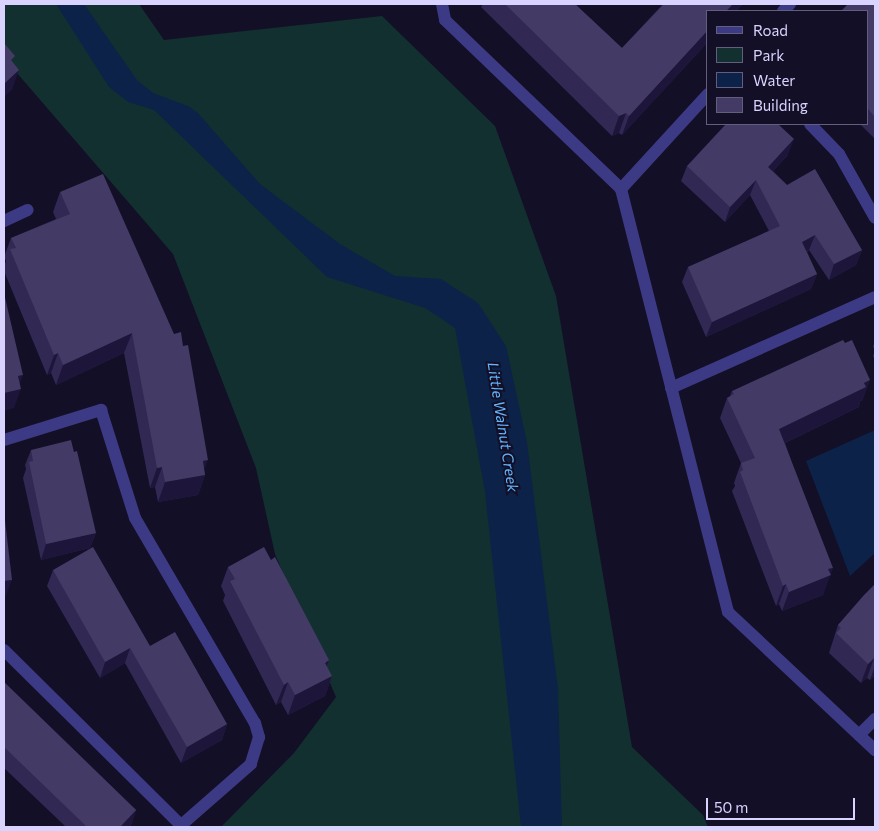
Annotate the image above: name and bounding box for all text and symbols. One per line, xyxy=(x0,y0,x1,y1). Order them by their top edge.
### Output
legend xyxy=(706,10,869,125)
text: Road xyxy=(753,21,788,39)
text: Park xyxy=(753,46,784,64)
text: Water xyxy=(753,71,795,89)
text: Building xyxy=(753,96,808,114)
water label: Little Walnut Creek xyxy=(484,361,522,493)
scale bar xyxy=(709,788,858,820)
text: 50 m xyxy=(714,798,748,816)

